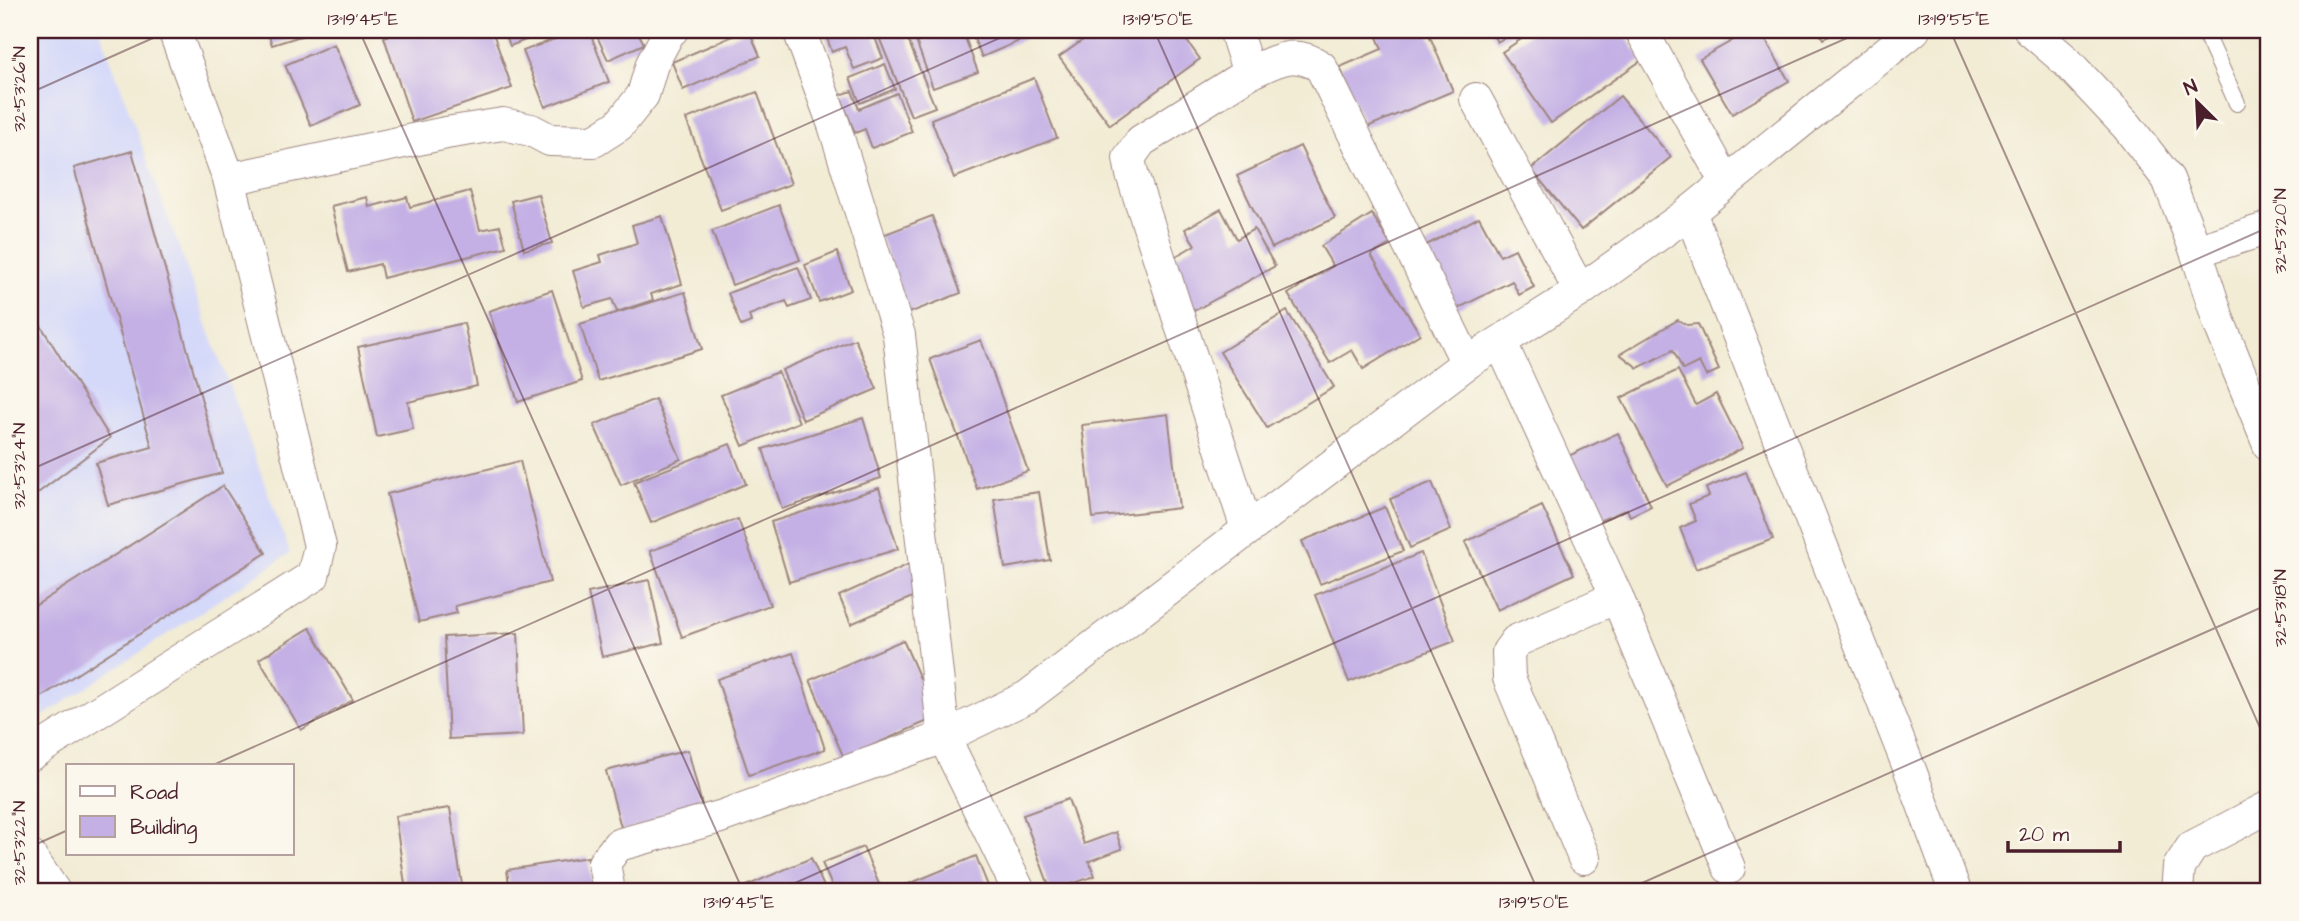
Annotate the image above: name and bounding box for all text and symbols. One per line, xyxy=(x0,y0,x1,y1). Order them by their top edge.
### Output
text: 13°19'45"E xyxy=(328,7,399,32)
text: 13°19'50"E xyxy=(1123,7,1193,32)
text: 13°19'55"E xyxy=(1918,7,1990,32)
text: 32°53'26"N xyxy=(7,46,32,132)
north arrow xyxy=(2162,66,2232,136)
text: N xyxy=(2180,73,2202,103)
text: 32°53'20"N xyxy=(2268,188,2293,274)
text: 32°53'24"N xyxy=(7,423,32,509)
text: 32°53'18"N xyxy=(2268,569,2293,647)
legend xyxy=(66,764,294,855)
text: Road xyxy=(130,778,178,807)
text: 32°53'22"N xyxy=(7,801,32,885)
scale bar xyxy=(2008,809,2120,853)
text: Building xyxy=(130,813,198,844)
text: 20 m xyxy=(2019,820,2070,849)
text: 13°19'45"E xyxy=(704,890,775,915)
text: 13°19'50"E xyxy=(1499,890,1569,915)

